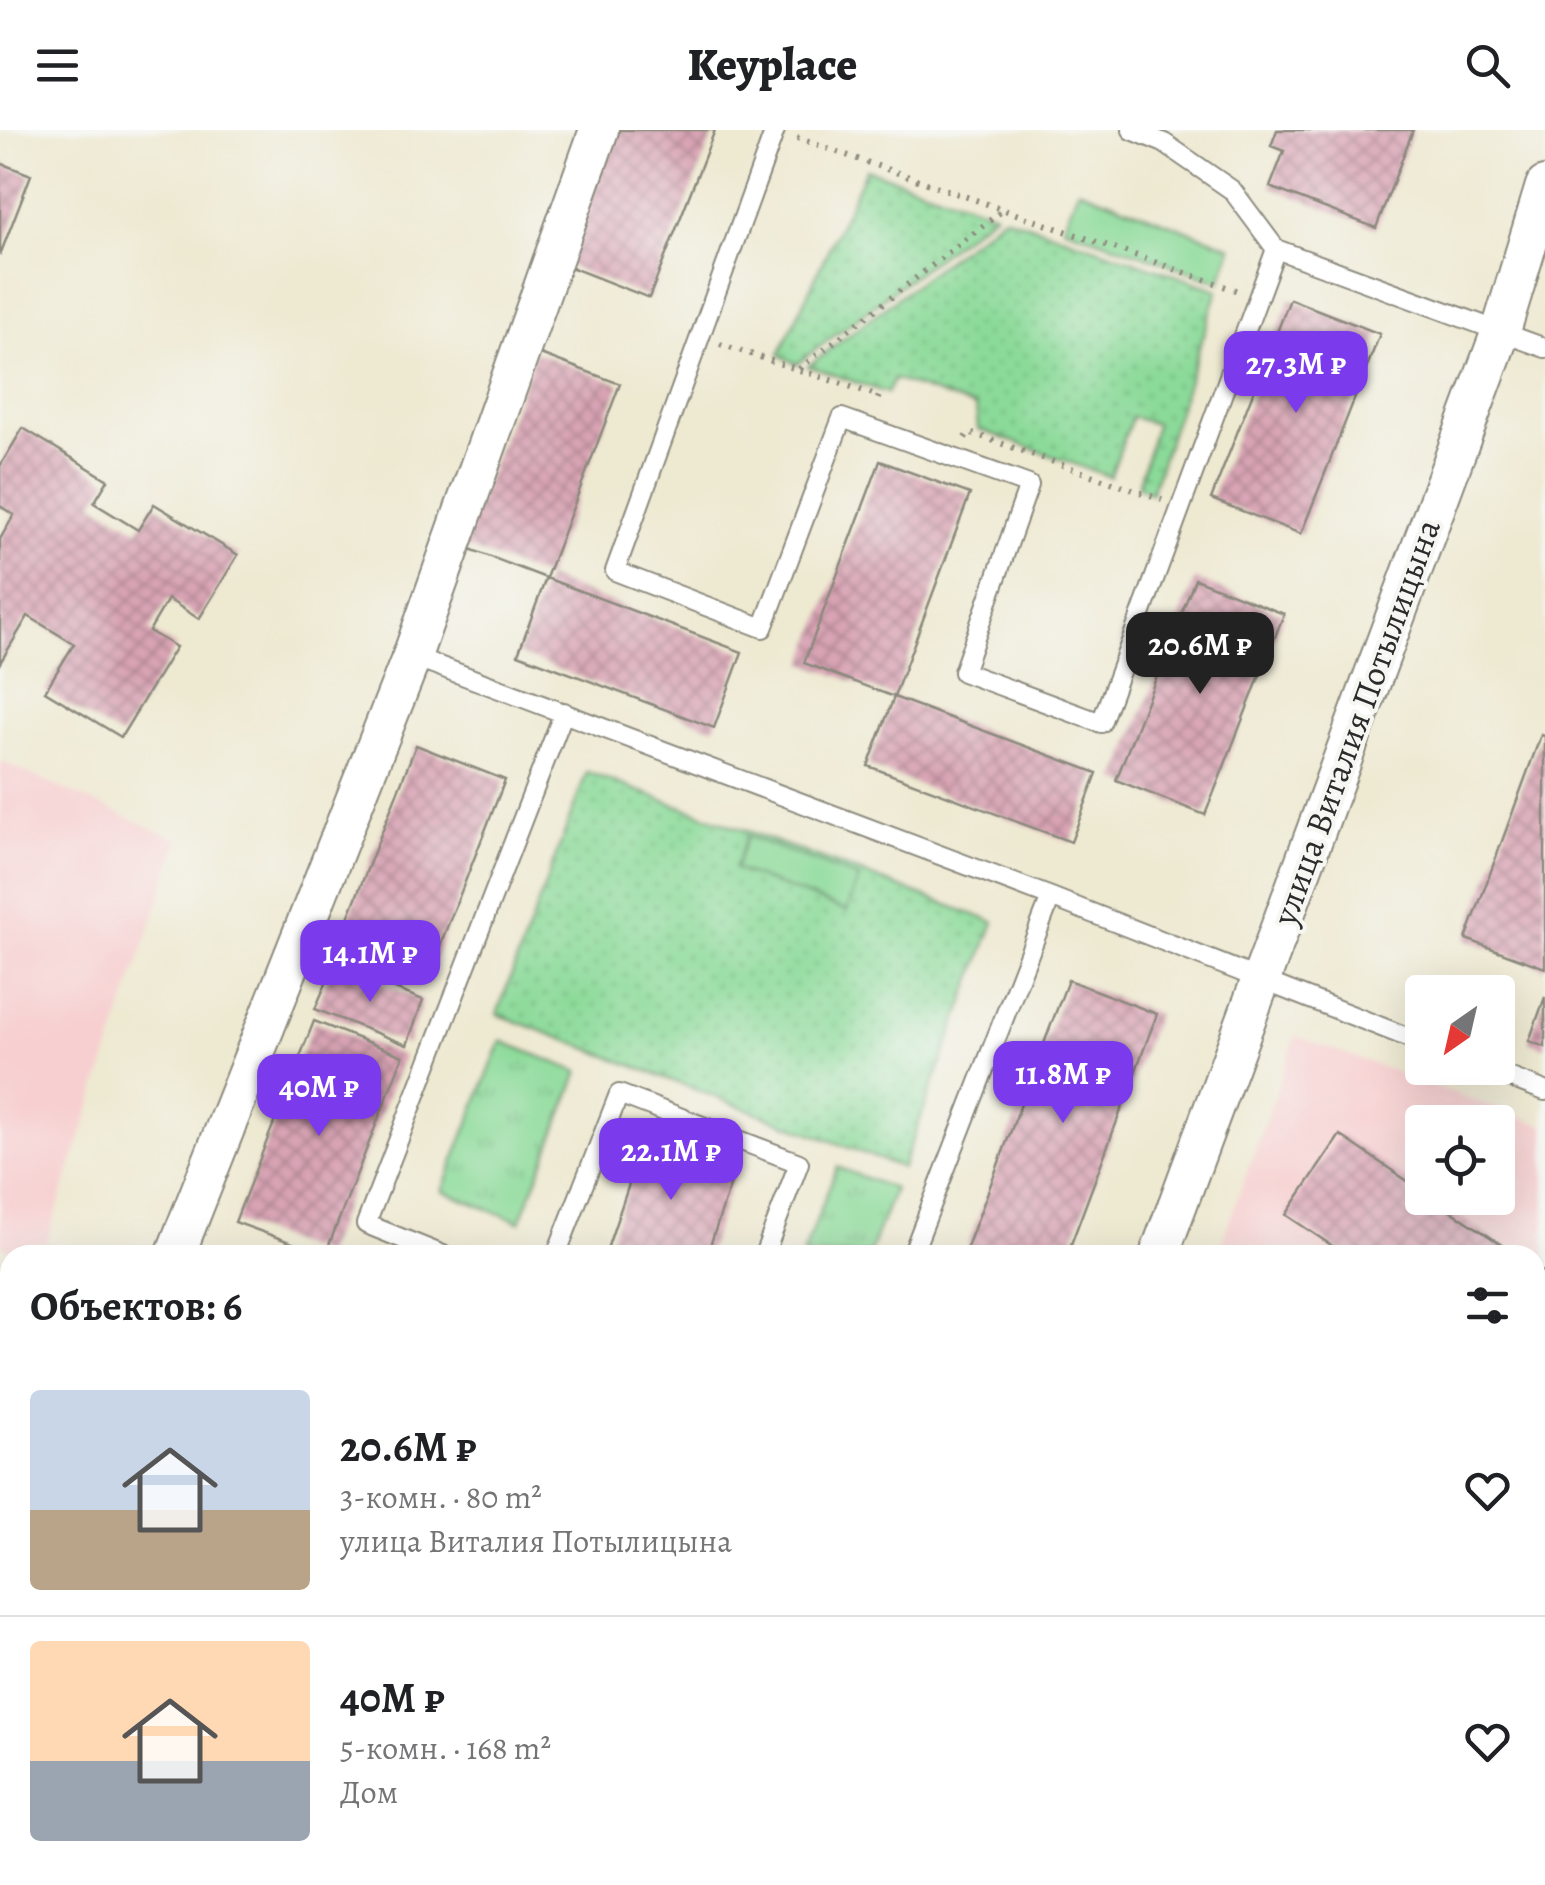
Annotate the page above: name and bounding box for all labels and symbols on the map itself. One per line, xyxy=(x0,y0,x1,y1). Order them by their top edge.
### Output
pin: 27.3M ₽ xyxy=(1204,331,1388,416)
street label: улица Виталия Потылицына xyxy=(1260,512,1452,933)
pin: 20.6M ₽ xyxy=(1108,612,1292,697)
pin: 14.1M ₽ xyxy=(278,920,462,1005)
north arrow xyxy=(1405,975,1515,1085)
pin: 11.8M ₽ xyxy=(971,1041,1155,1126)
pin: 40M ₽ xyxy=(249,1054,389,1139)
pin: 22.1M ₽ xyxy=(579,1118,763,1203)

